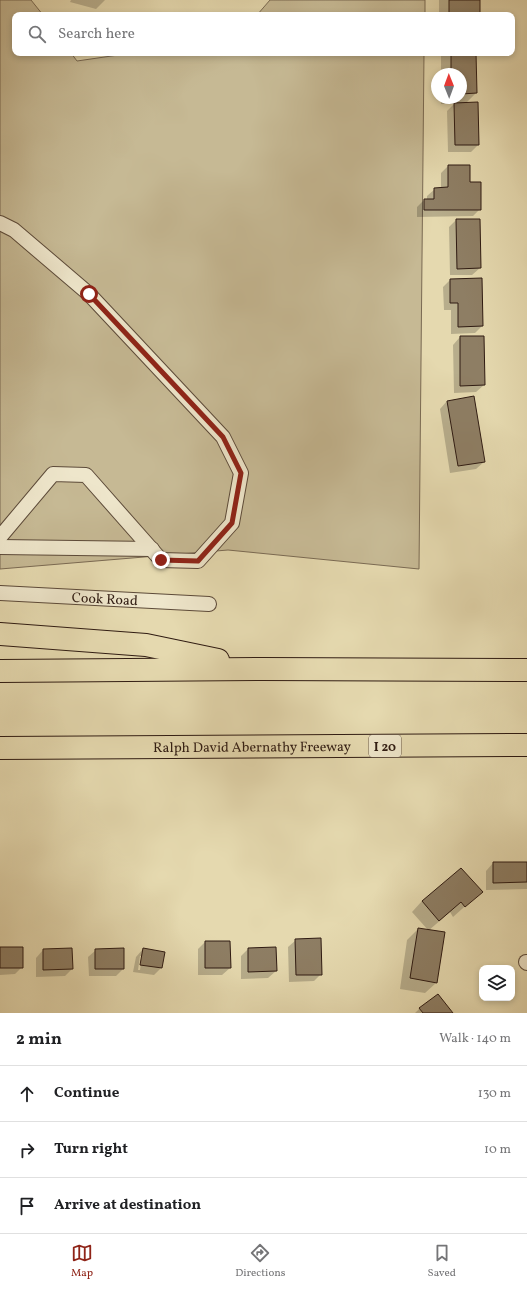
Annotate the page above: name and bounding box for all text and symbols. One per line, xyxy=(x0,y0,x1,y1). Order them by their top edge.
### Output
search box xyxy=(12,12,515,56)
icon: search xyxy=(26,23,48,45)
text: Search here xyxy=(58,24,135,45)
north arrow xyxy=(431,68,467,104)
route start xyxy=(80,285,98,303)
route end xyxy=(152,551,170,569)
street label: Cook Road xyxy=(71,589,138,611)
road number: I 20 xyxy=(369,735,401,757)
street label: Ralph David Abernathy Freeway xyxy=(153,738,352,758)
map controls xyxy=(479,965,515,1001)
button: layers xyxy=(479,965,515,1001)
text: 2 min xyxy=(16,1028,62,1051)
text: Walk · 140 m xyxy=(439,1030,511,1048)
icon: ahead xyxy=(16,1083,38,1105)
text: Continue xyxy=(54,1083,119,1104)
text: 130 m xyxy=(478,1085,511,1103)
icon: right xyxy=(16,1139,38,1161)
text: Turn right xyxy=(54,1139,128,1160)
text: 10 m xyxy=(484,1141,511,1159)
icon: arrive xyxy=(16,1195,38,1217)
text: Arrive at destination xyxy=(54,1195,201,1216)
tab: Map xyxy=(71,1242,93,1281)
tab: Directions xyxy=(235,1242,286,1281)
tab: Saved xyxy=(428,1242,456,1281)

